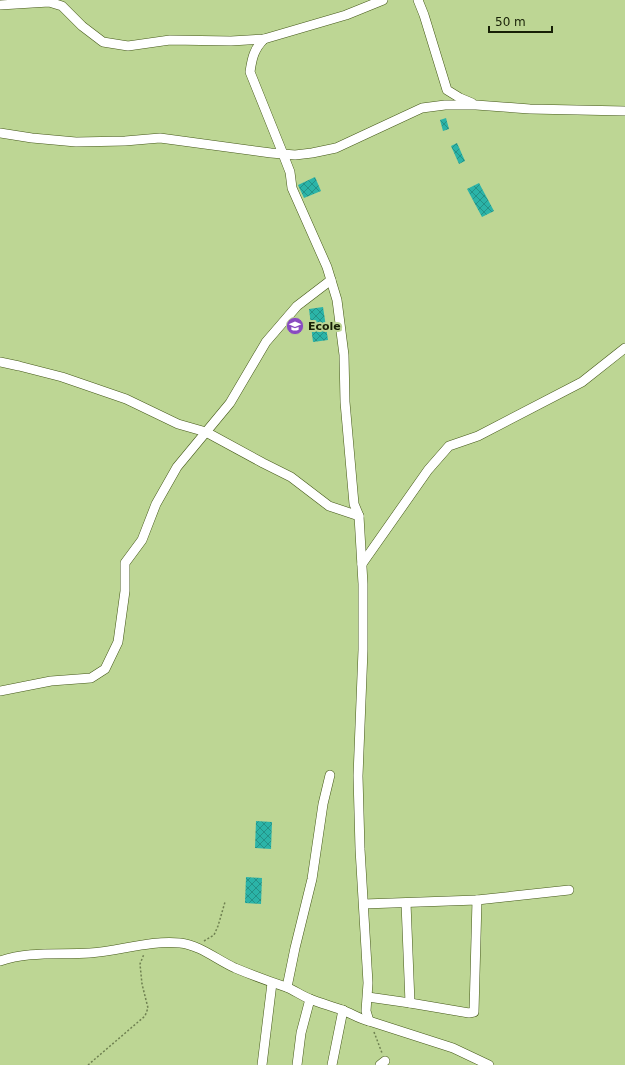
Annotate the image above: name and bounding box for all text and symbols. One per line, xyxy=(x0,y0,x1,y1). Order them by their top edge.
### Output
scale bar xyxy=(489,8,552,34)
text: 50 m xyxy=(495,15,526,29)
school or university icon: Ecole xyxy=(285,316,305,336)
place label: Ecole xyxy=(308,320,341,333)

